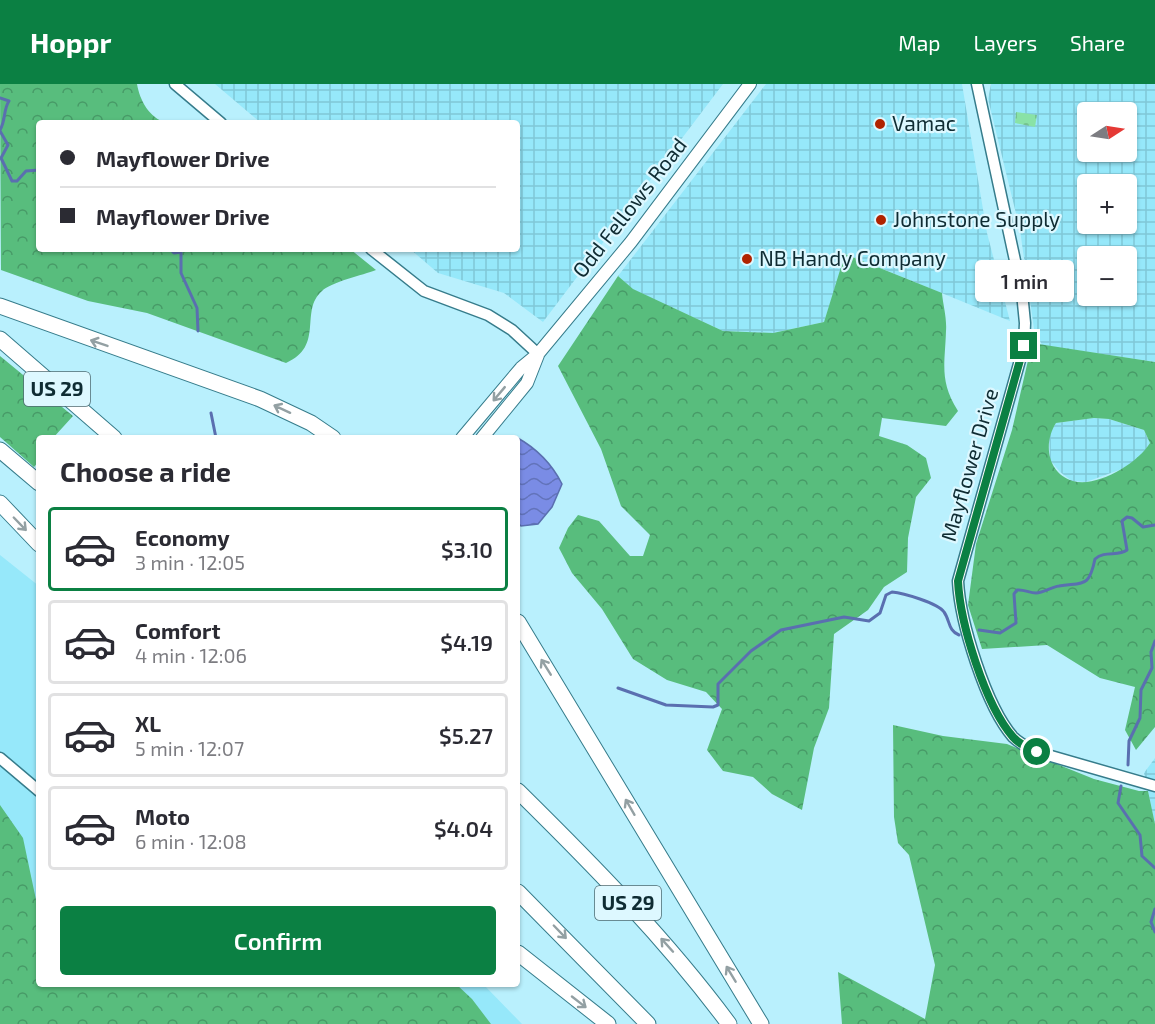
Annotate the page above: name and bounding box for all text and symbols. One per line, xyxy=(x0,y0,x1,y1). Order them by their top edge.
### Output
text: Hoppr xyxy=(30,25,111,59)
text: Map xyxy=(898,30,940,55)
text: Layers xyxy=(973,30,1037,55)
text: Share xyxy=(1070,30,1125,55)
north arrow xyxy=(1077,102,1137,162)
map controls xyxy=(1077,102,1137,306)
place label: Vamac xyxy=(892,110,956,135)
marker: Vamac xyxy=(873,117,887,131)
street label: Odd Fellows Road xyxy=(567,132,691,282)
text: Mayflower Drive xyxy=(96,145,270,171)
button: + xyxy=(1077,174,1137,234)
text: Mayflower Drive xyxy=(96,203,270,229)
place label: Johnstone Supply xyxy=(893,206,1060,231)
marker: Johnstone Supply xyxy=(874,213,888,227)
place label: NB Handy Company xyxy=(759,245,946,270)
button: − xyxy=(1077,246,1137,306)
marker: NB Handy Company xyxy=(740,252,754,266)
callout: 1 min xyxy=(974,259,1074,301)
text: 1 min xyxy=(1001,269,1048,293)
route end xyxy=(1010,332,1037,359)
one-way arrow xyxy=(90,336,109,347)
road number: US 29 xyxy=(24,372,90,406)
street label: Mayflower Drive xyxy=(935,385,1002,544)
one-way arrow xyxy=(492,386,505,402)
one-way arrow xyxy=(274,402,292,414)
text: Choose a ride xyxy=(60,455,231,487)
one-way arrow xyxy=(12,516,27,531)
icon: car xyxy=(63,522,117,576)
text: Economy xyxy=(135,524,230,550)
text: $3.10 xyxy=(441,536,493,562)
text: 3 min · 12:05 xyxy=(135,550,245,574)
icon: car xyxy=(63,615,117,669)
text: Comfort xyxy=(135,617,220,643)
text: $4.19 xyxy=(440,629,493,655)
text: 4 min · 12:06 xyxy=(135,643,247,667)
one-way arrow xyxy=(539,658,552,675)
icon: car xyxy=(63,708,117,762)
text: XL xyxy=(135,710,161,736)
text: $5.27 xyxy=(439,722,493,748)
text: 5 min · 12:07 xyxy=(135,736,244,760)
route start xyxy=(1023,738,1050,765)
one-way arrow xyxy=(624,799,636,816)
icon: car xyxy=(63,801,117,855)
text: Moto xyxy=(135,803,190,829)
text: $4.04 xyxy=(434,815,493,841)
text: 6 min · 12:08 xyxy=(135,829,247,853)
road number: US 29 xyxy=(595,886,661,920)
button: Confirm xyxy=(60,906,496,975)
one-way arrow xyxy=(552,925,567,940)
one-way arrow xyxy=(660,938,674,953)
one-way arrow xyxy=(724,966,736,983)
one-way arrow xyxy=(571,995,587,1008)

